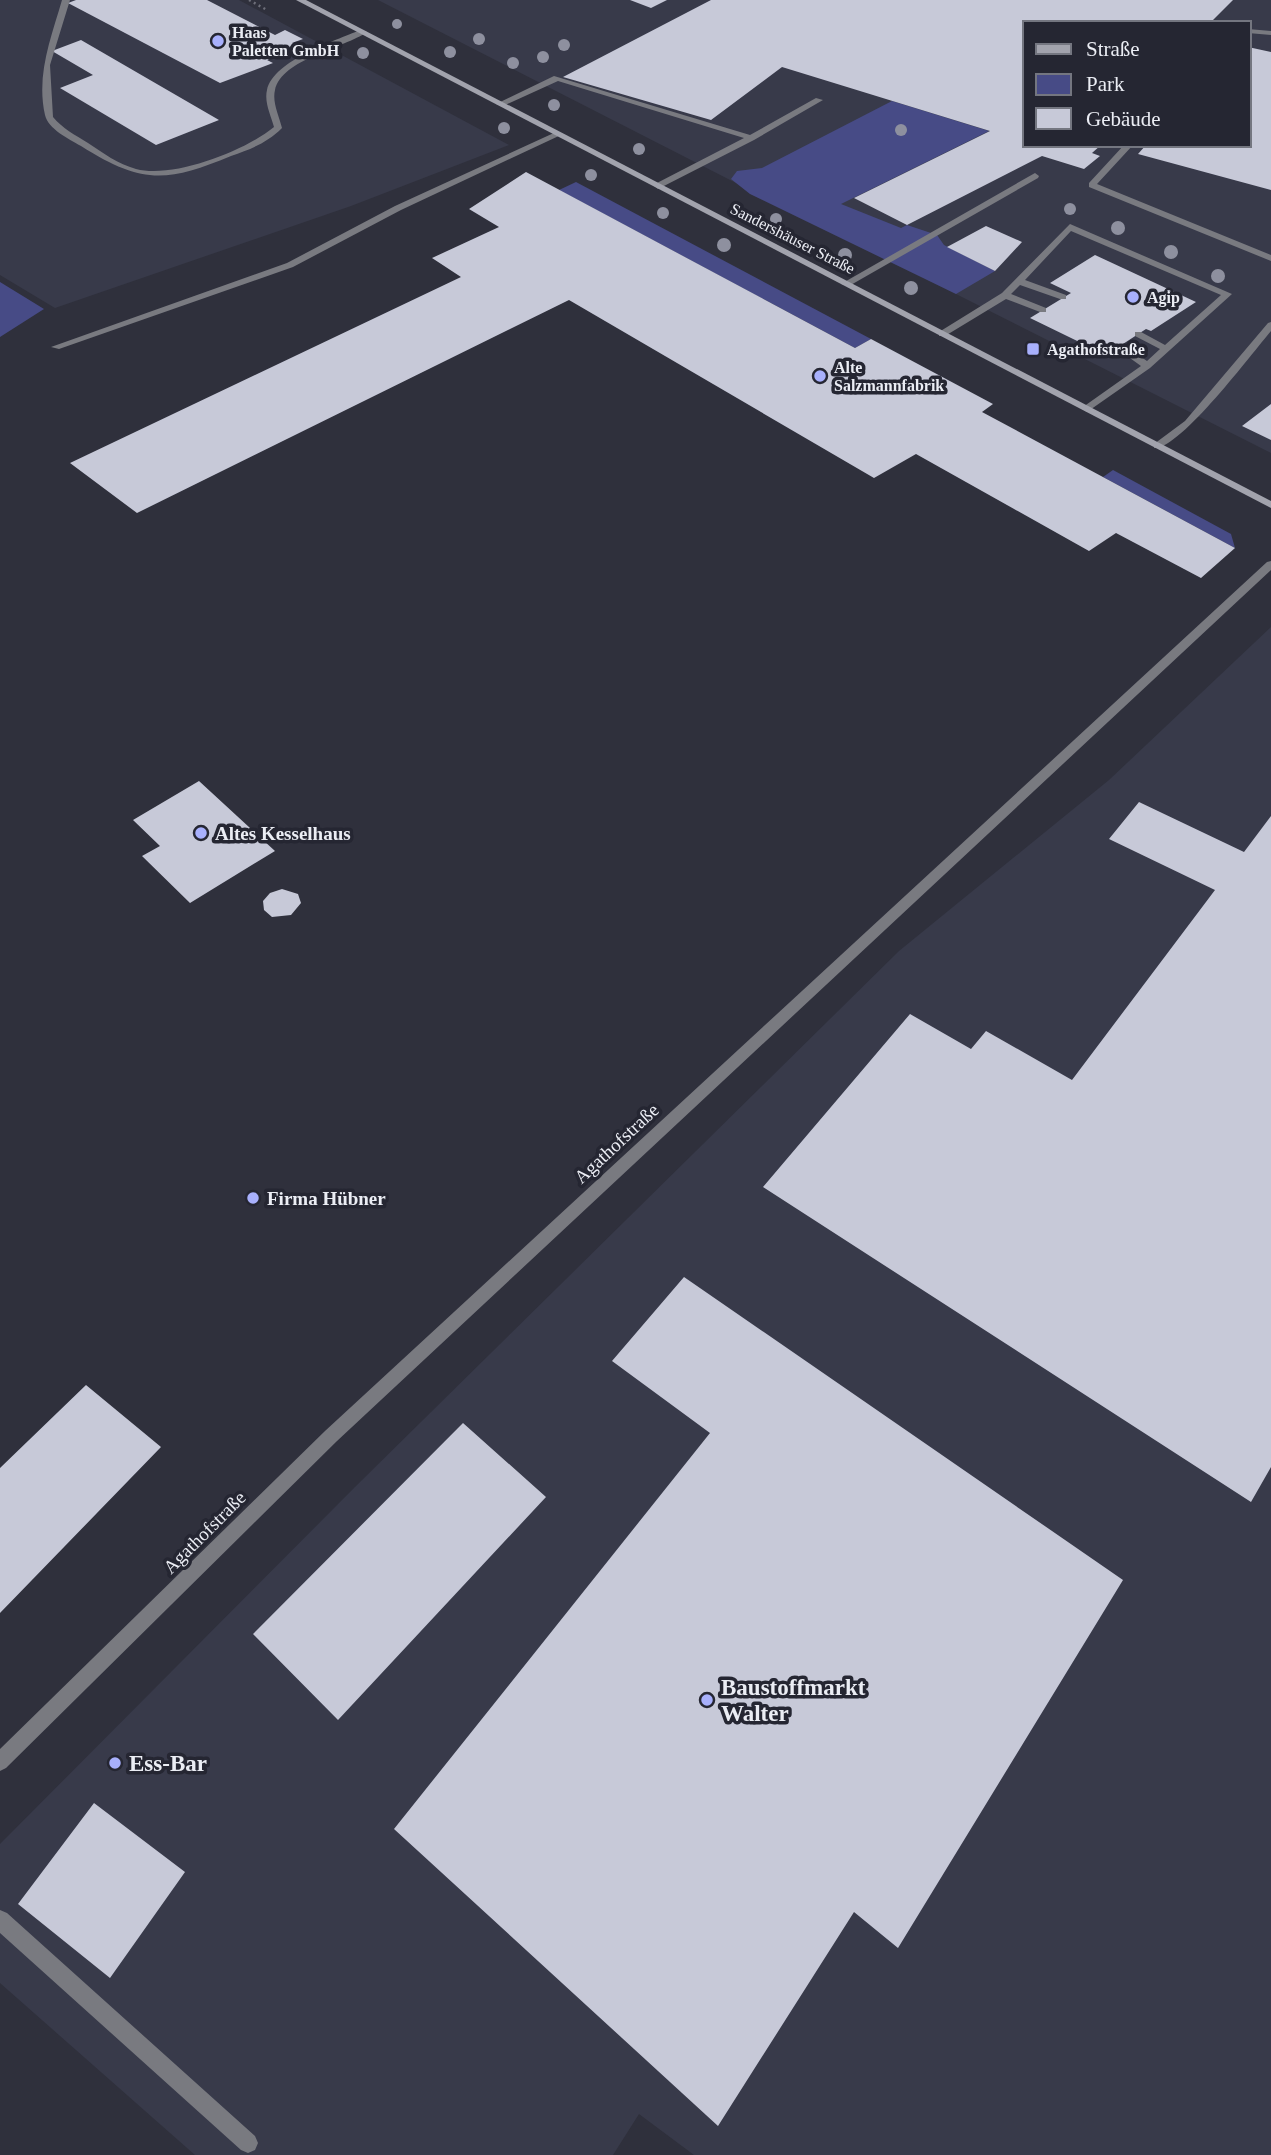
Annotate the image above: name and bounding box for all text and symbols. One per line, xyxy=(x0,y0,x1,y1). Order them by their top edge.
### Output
legend xyxy=(1023,21,1250,147)
place label: Haas Paletten GmbH xyxy=(232,24,340,59)
marker: Haas Paletten GmbH xyxy=(210,33,226,49)
text: Straße xyxy=(1086,37,1140,61)
text: Park xyxy=(1086,72,1125,96)
text: Gebäude xyxy=(1086,107,1161,131)
street label: Sandershäuser Straße xyxy=(728,200,858,277)
marker: Agip xyxy=(1125,289,1141,305)
place label: Agip xyxy=(1147,289,1180,307)
marker: Agathofstraße xyxy=(1025,341,1041,357)
place label: Agathofstraße xyxy=(1047,341,1145,359)
place label: Alte Salzmannfabrik xyxy=(834,359,944,394)
marker: Alte Salzmannfabrik xyxy=(812,368,828,384)
place label: Altes Kesselhaus xyxy=(215,823,351,844)
marker: Altes Kesselhaus xyxy=(193,825,209,841)
street label: Agathofstraße xyxy=(570,1099,663,1188)
place label: Firma Hübner xyxy=(267,1188,386,1209)
marker: Firma Hübner xyxy=(245,1190,261,1206)
street label: Agathofstraße xyxy=(159,1487,250,1578)
place label: Baustoffmarkt Walter xyxy=(721,1675,866,1726)
marker: Baustoffmarkt Walter xyxy=(699,1692,715,1708)
place label: Ess-Bar xyxy=(129,1751,207,1776)
marker: Ess-Bar xyxy=(107,1755,123,1771)

